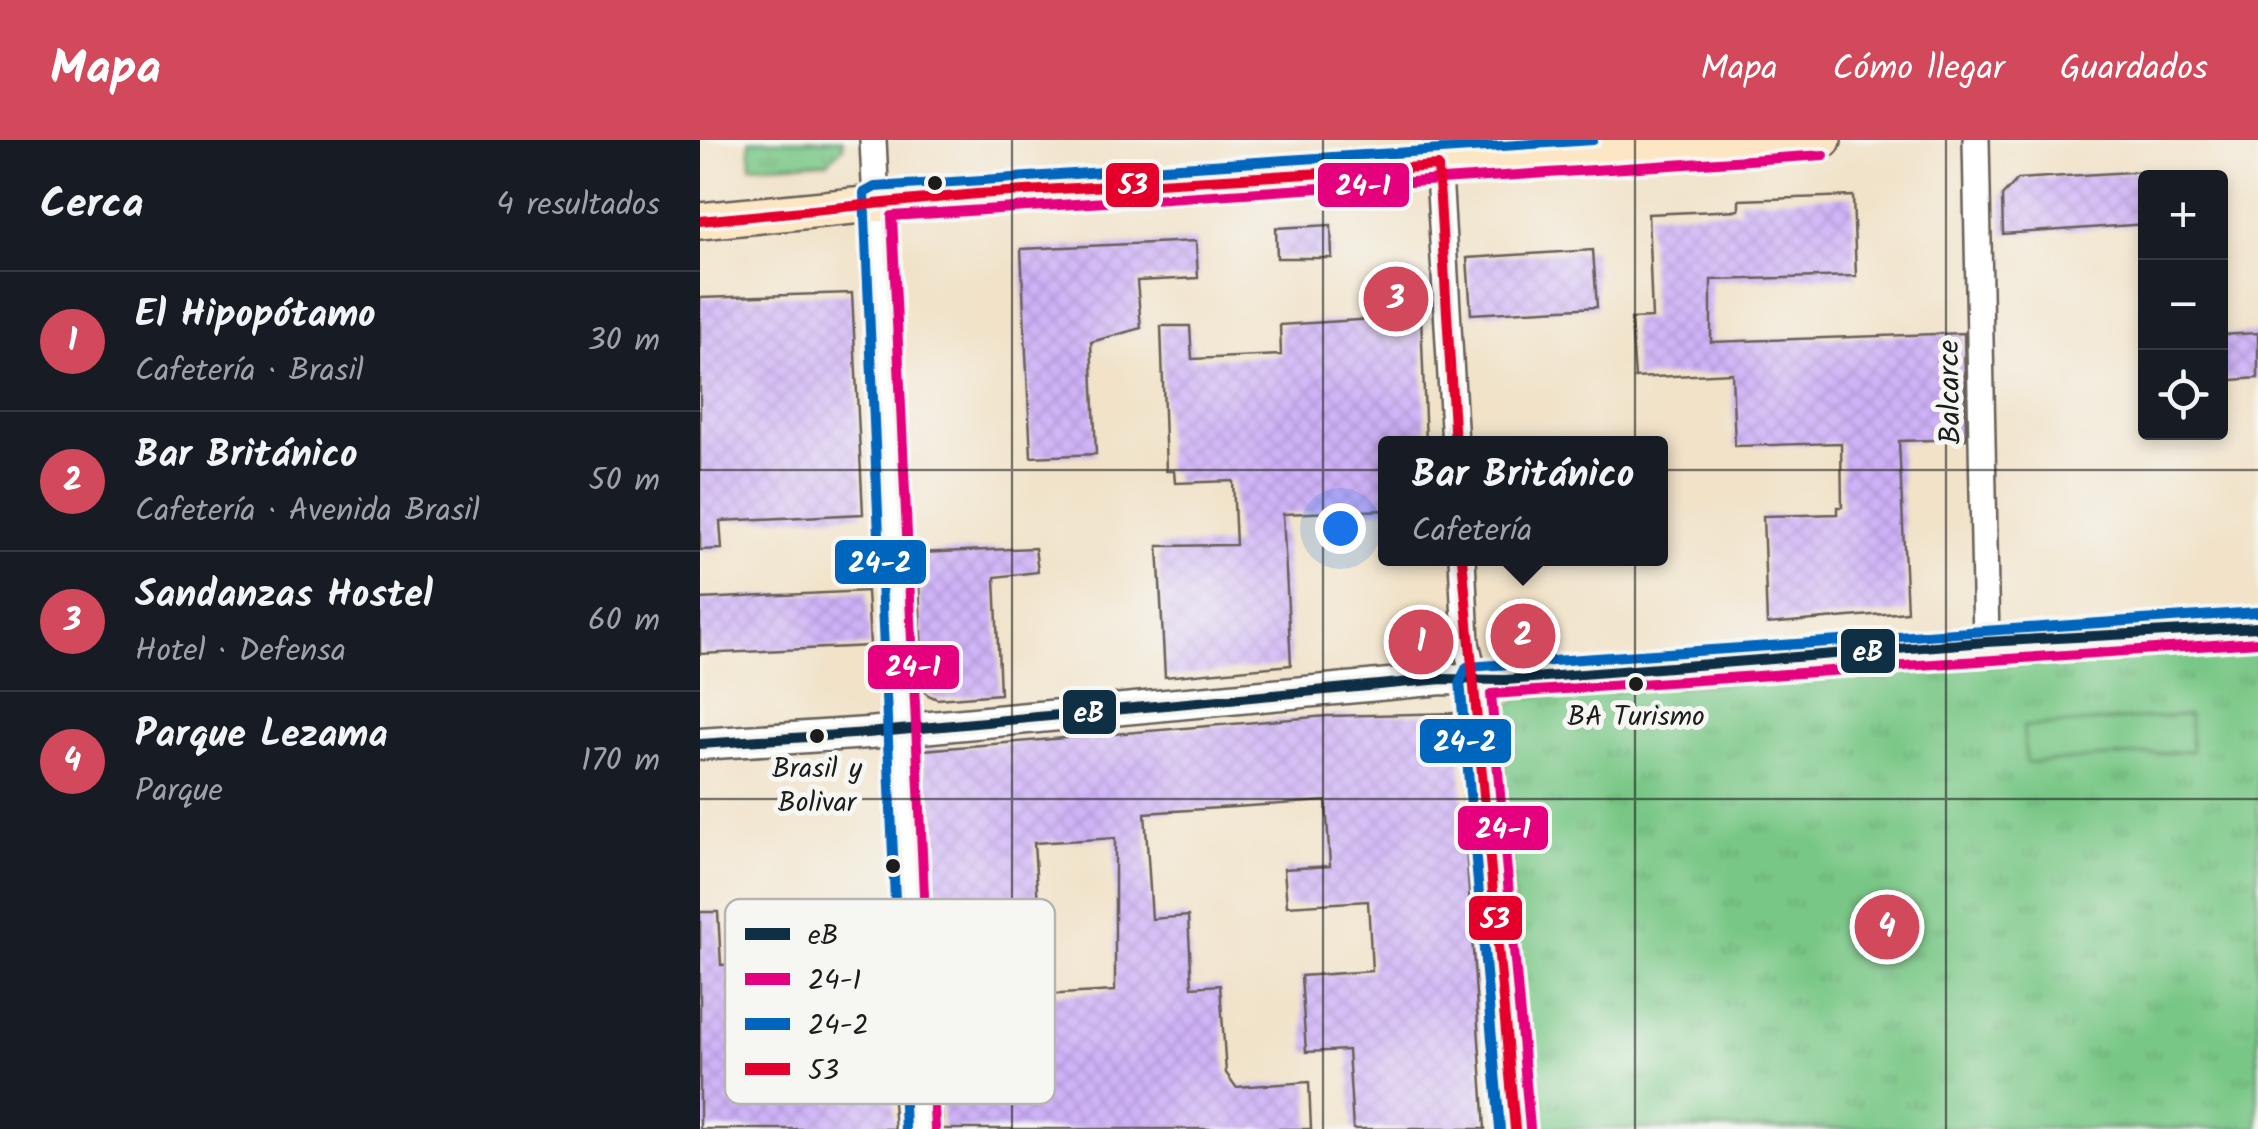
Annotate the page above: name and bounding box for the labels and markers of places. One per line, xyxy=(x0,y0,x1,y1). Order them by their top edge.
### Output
unlabelled marker xyxy=(925,173,945,193)
pin: 3 xyxy=(1364,262,1428,336)
pin: 2 xyxy=(1490,598,1556,674)
pin: 1 xyxy=(1388,604,1454,680)
marker: BA Turismo xyxy=(1626,674,1646,694)
place label: BA Turismo xyxy=(1567,695,1705,740)
marker: Brasil y Bolivar xyxy=(807,726,827,746)
place label: Brasil y Bolivar xyxy=(772,747,863,826)
unlabelled marker xyxy=(883,856,903,876)
pin: 4 xyxy=(1854,890,1920,964)

